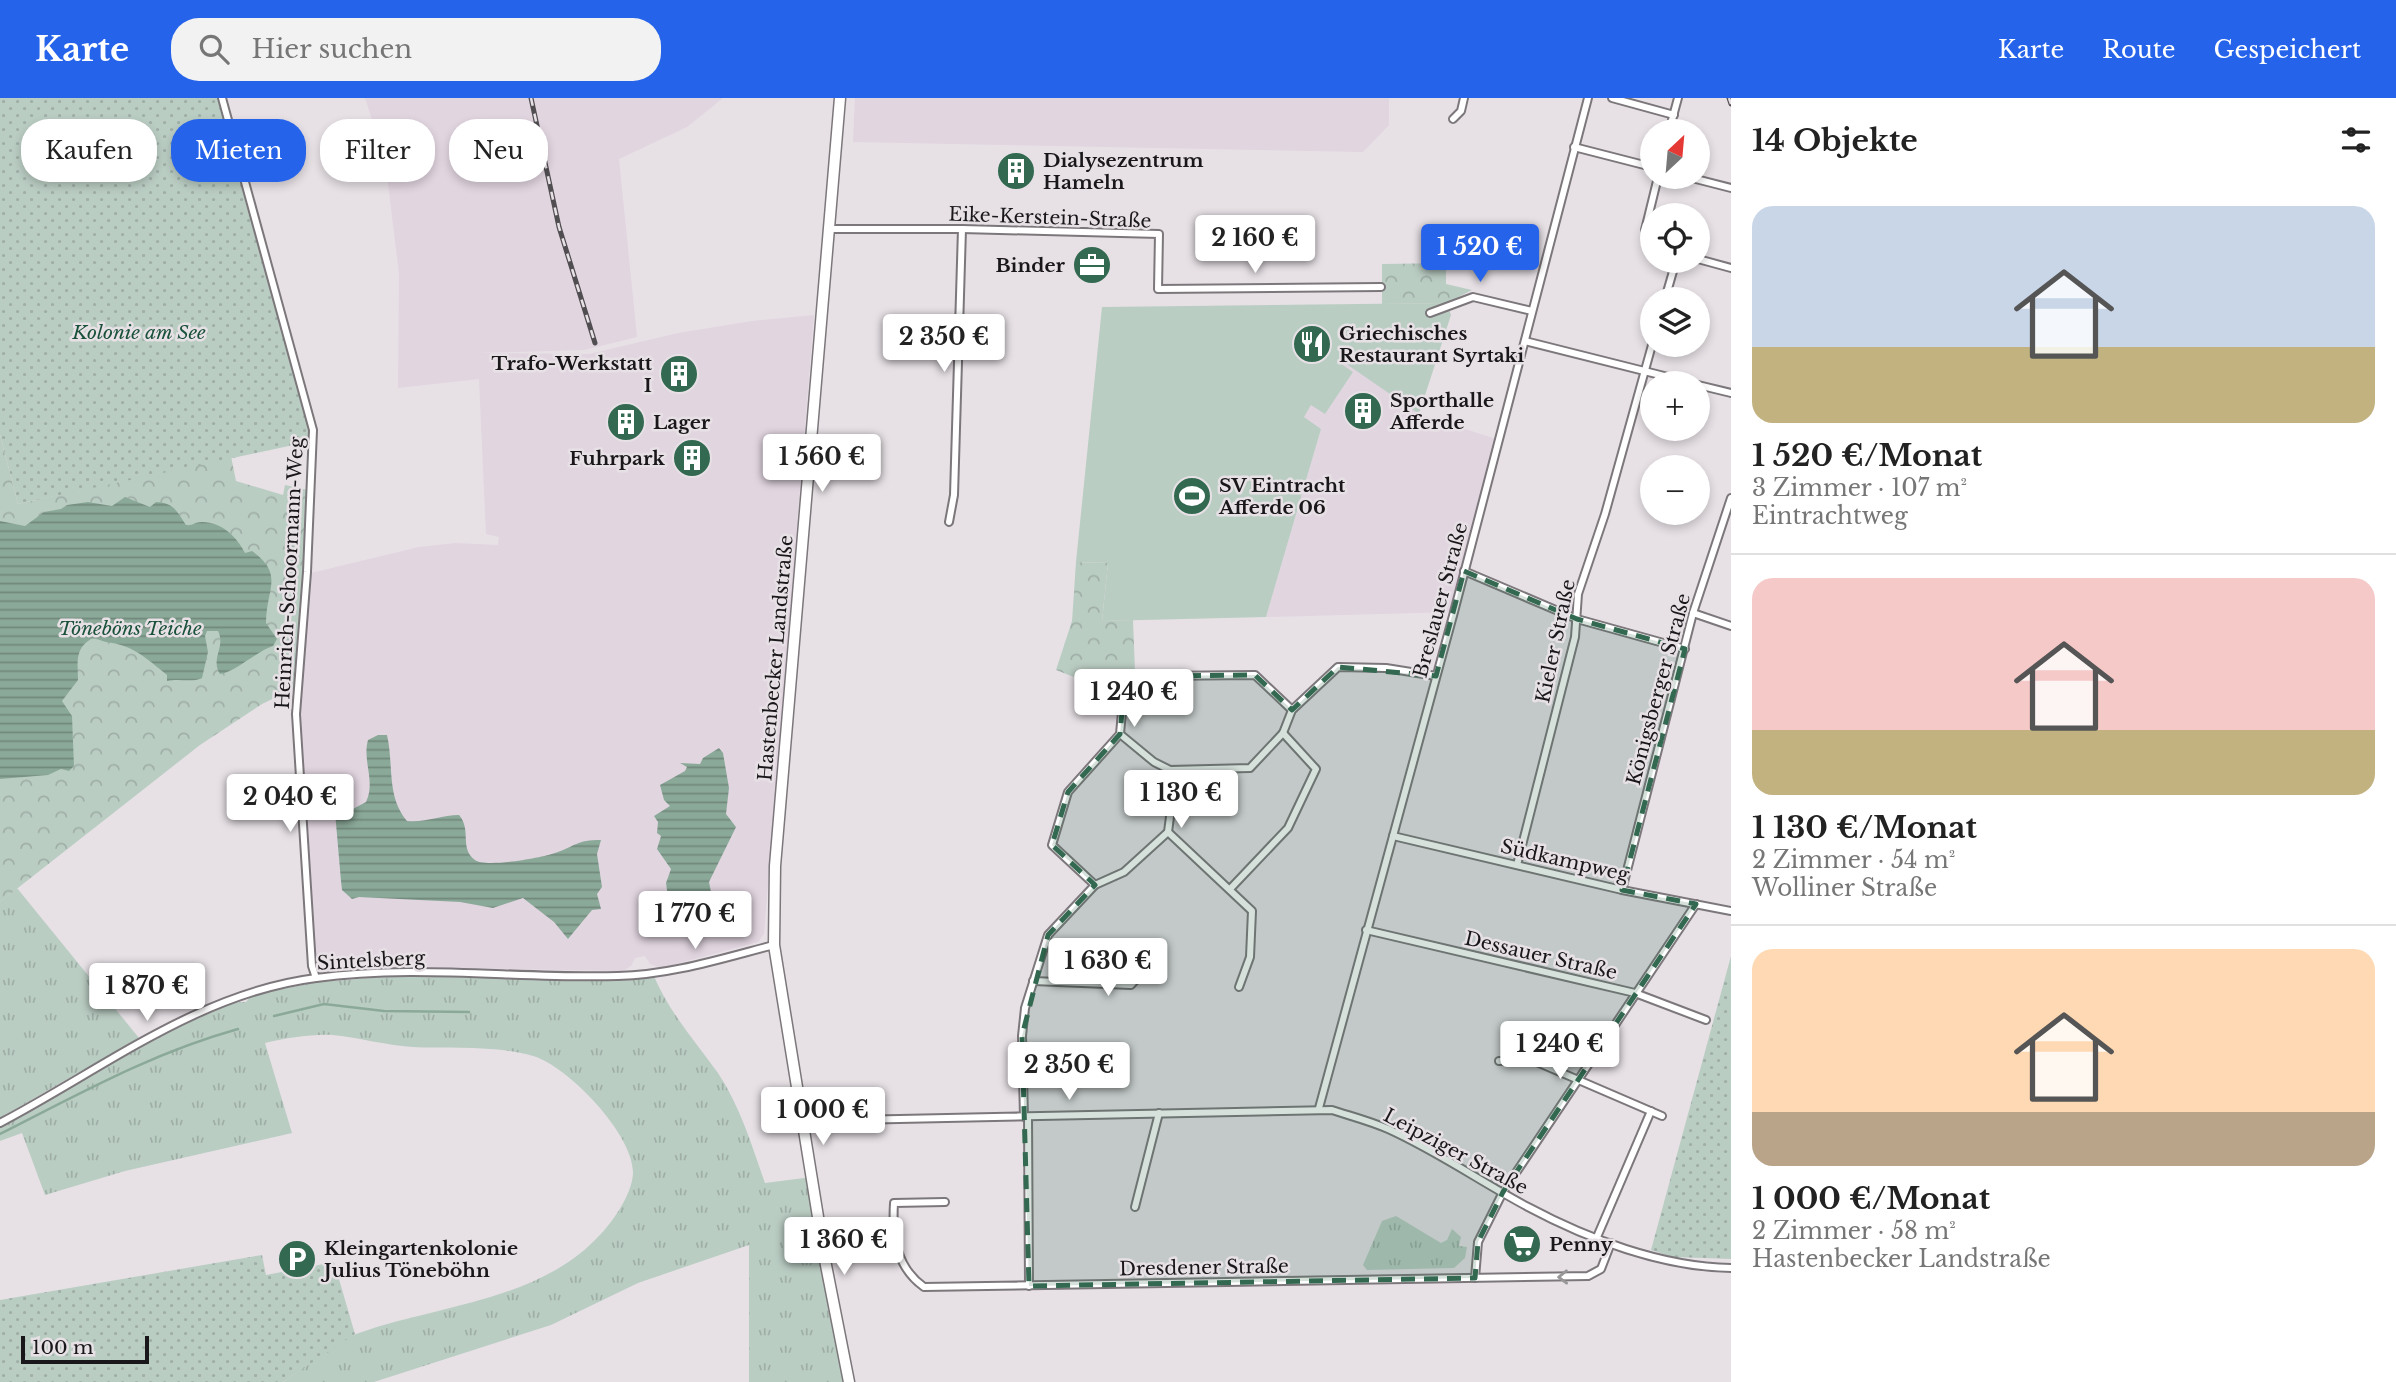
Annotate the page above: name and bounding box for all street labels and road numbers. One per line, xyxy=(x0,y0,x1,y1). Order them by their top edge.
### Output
street label: Eike-Kerstein-Straße xyxy=(948,202,1152,233)
street label: Heinrich-Schoormann-Weg xyxy=(271,436,308,710)
street label: Breslauer Straße xyxy=(1409,520,1472,680)
street label: Hastenbecker Landstraße xyxy=(753,534,798,782)
street label: Kieler Straße xyxy=(1531,577,1580,705)
street label: Königsberger Straße xyxy=(1622,591,1695,788)
street label: Südkampweg xyxy=(1498,835,1632,887)
street label: Dessauer Straße xyxy=(1462,927,1619,984)
street label: Sintelsberg xyxy=(316,946,426,975)
street label: Leipziger Straße xyxy=(1380,1104,1532,1199)
street label: Dresdener Straße xyxy=(1119,1255,1289,1280)

